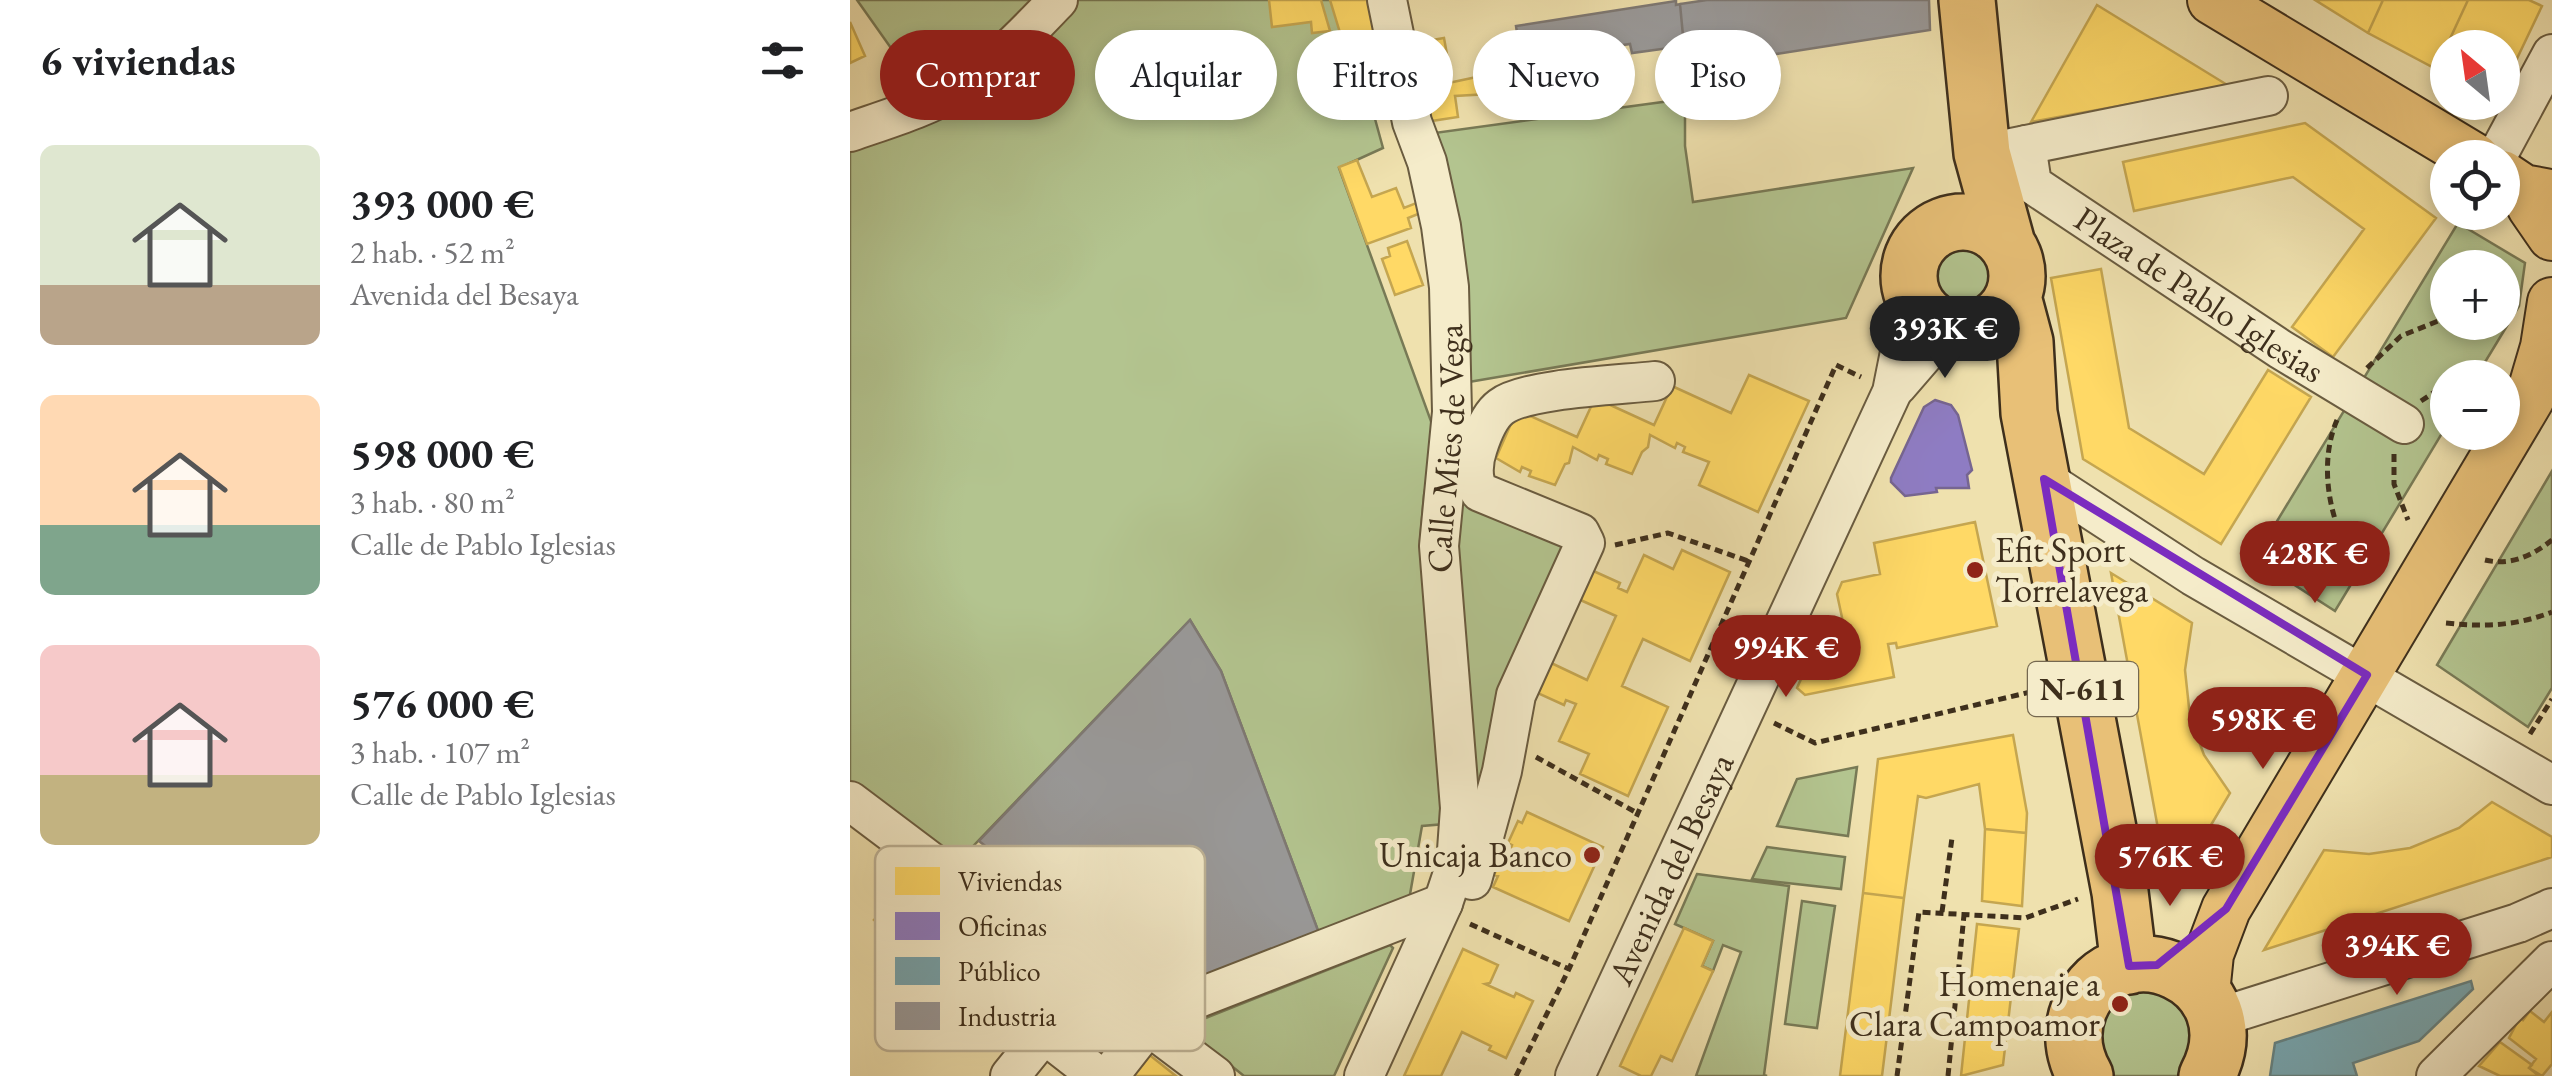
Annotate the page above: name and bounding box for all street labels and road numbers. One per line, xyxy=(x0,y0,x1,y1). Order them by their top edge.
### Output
street label: Plaza de Pablo Iglesias xyxy=(2066,196,2333,392)
street label: Calle Mies de Vega xyxy=(1416,324,1474,575)
road number: N-611 xyxy=(2028,662,2138,716)
street label: Avenida del Besaya xyxy=(1597,746,1743,993)

